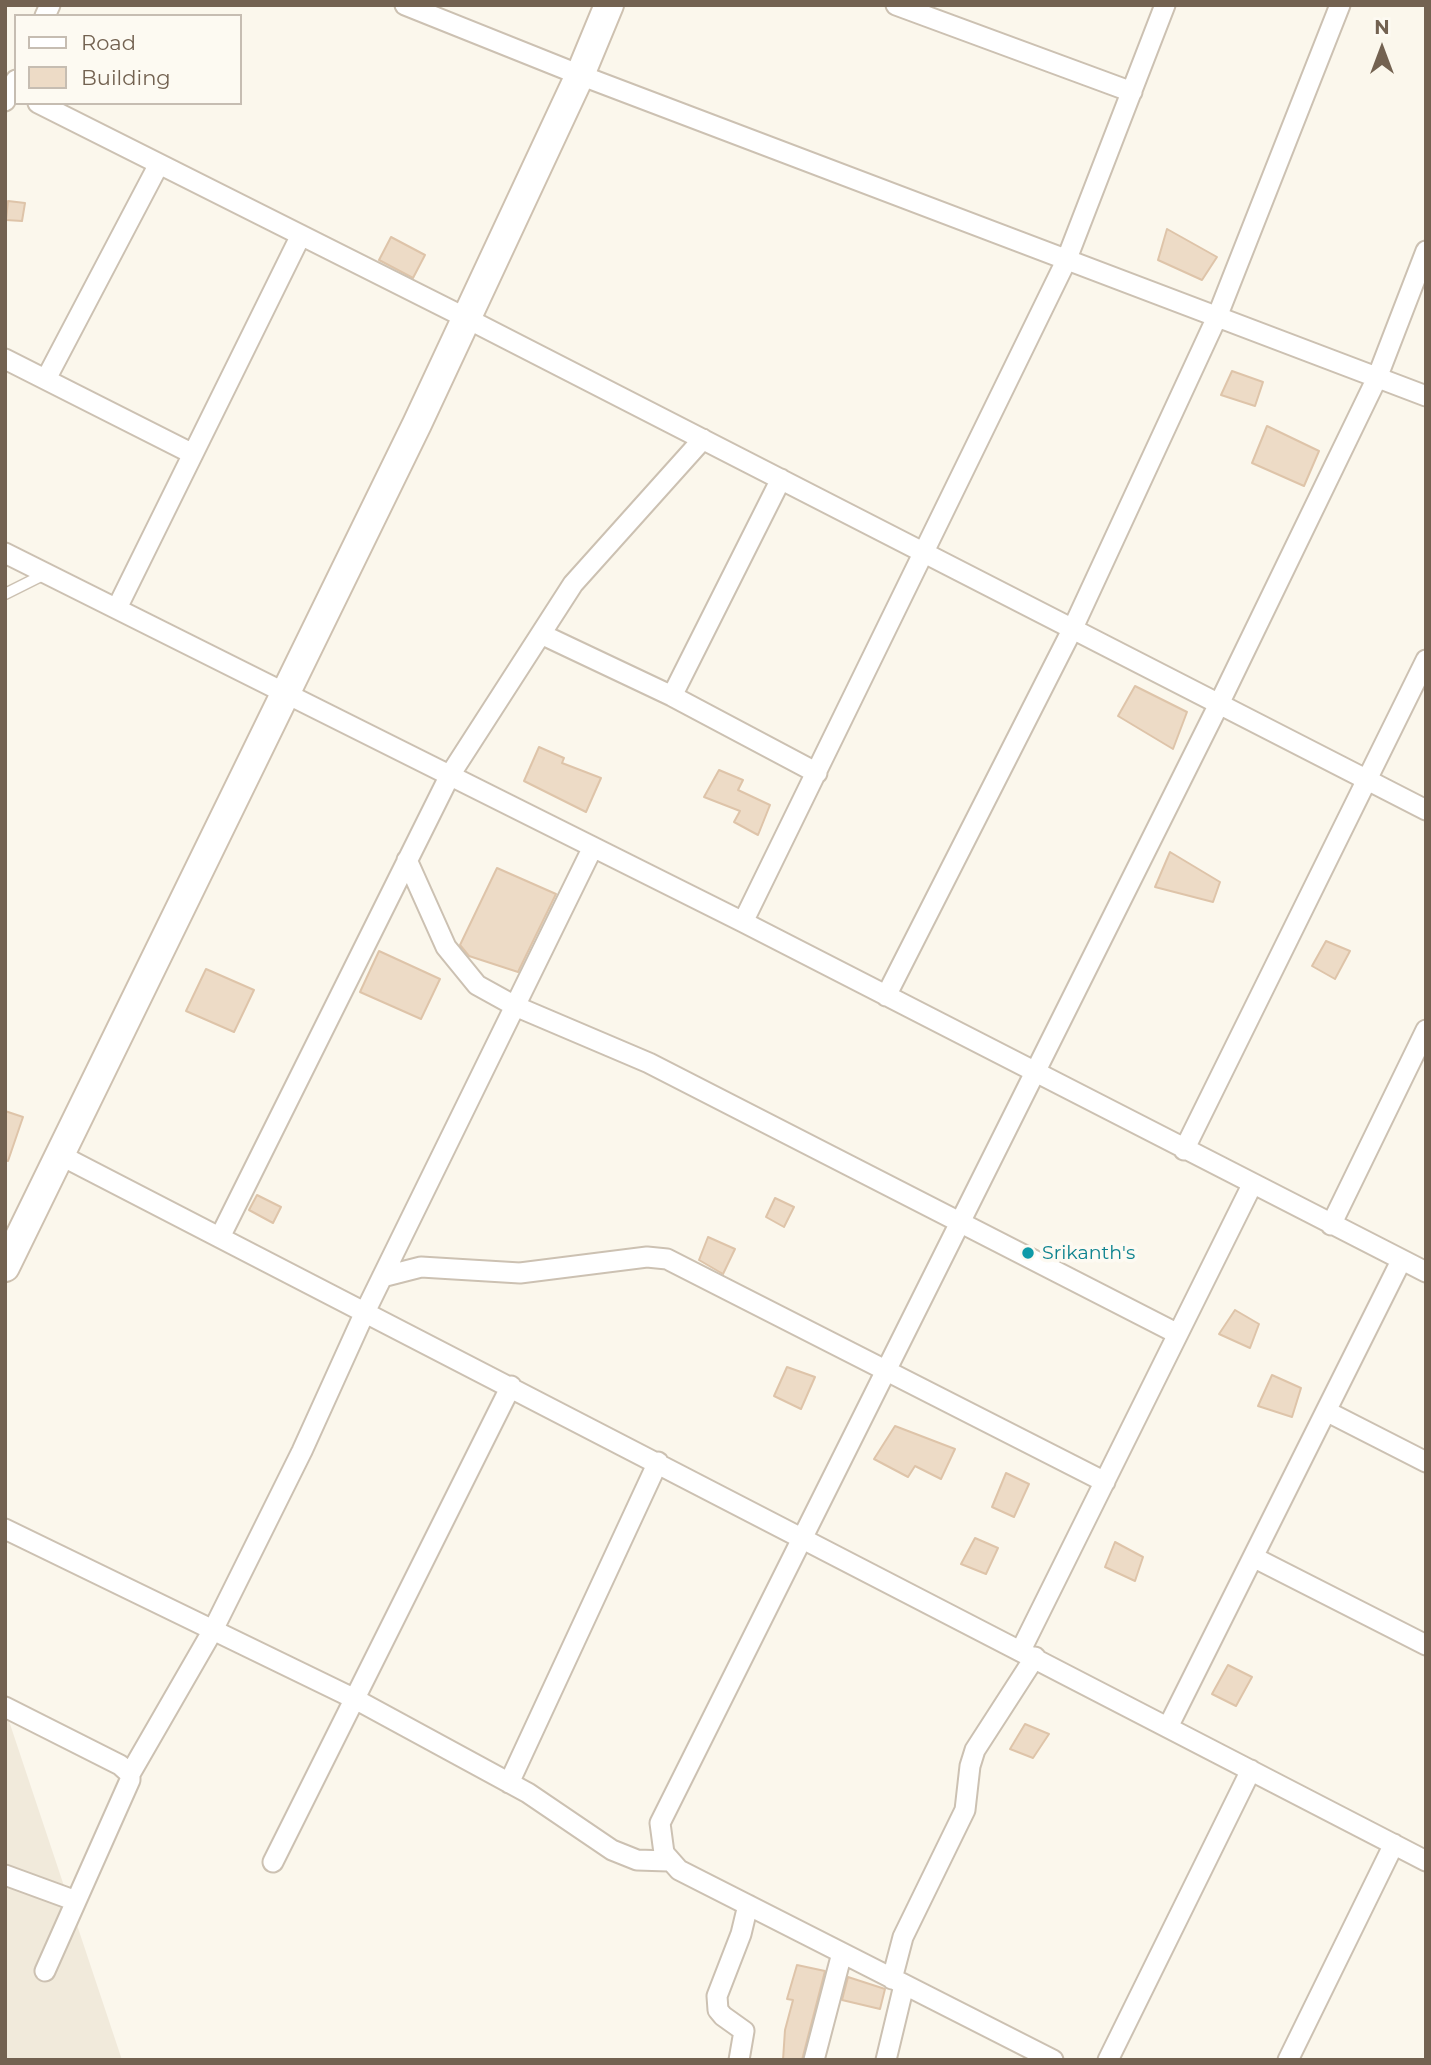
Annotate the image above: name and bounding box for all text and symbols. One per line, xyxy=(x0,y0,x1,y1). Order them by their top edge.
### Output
legend xyxy=(14,14,242,105)
north arrow xyxy=(1347,14,1417,84)
text: N xyxy=(1374,16,1390,39)
text: Road xyxy=(81,30,136,55)
text: Building xyxy=(81,65,171,90)
place label: Srikanth's xyxy=(1042,1242,1135,1264)
marker: Srikanth's xyxy=(1020,1245,1036,1261)

